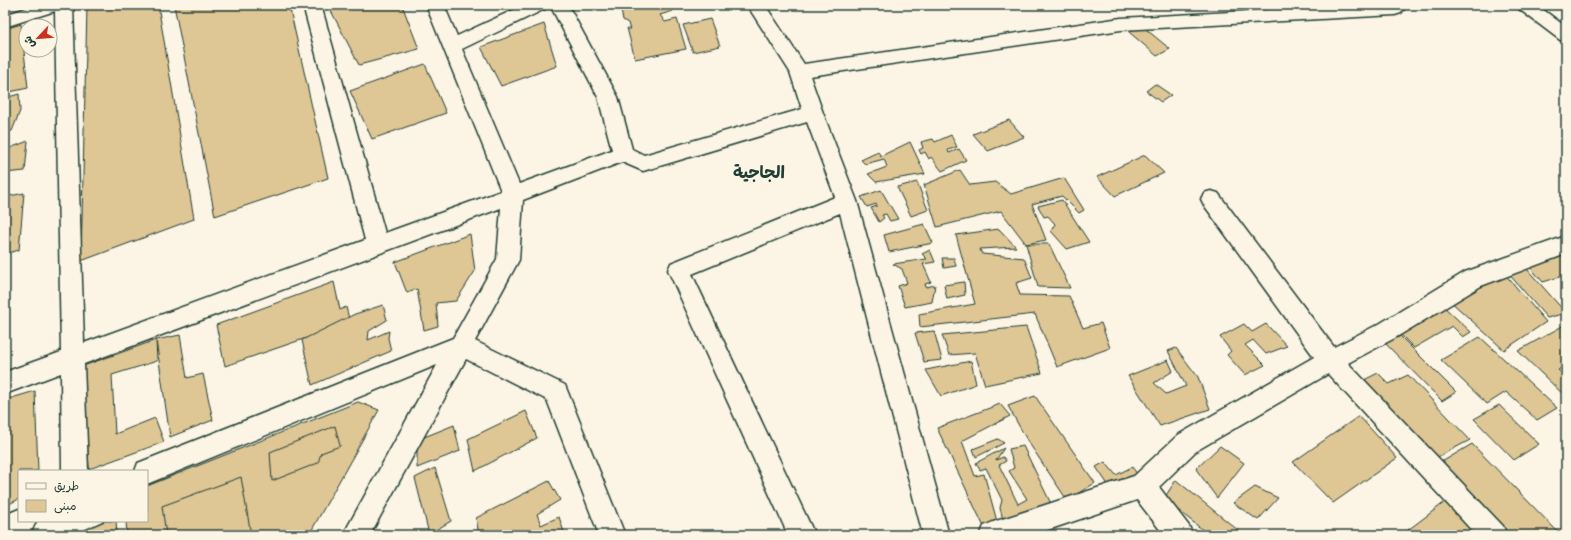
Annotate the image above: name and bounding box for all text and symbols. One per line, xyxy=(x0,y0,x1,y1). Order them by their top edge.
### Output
north arrow xyxy=(18,18,58,58)
text: ش xyxy=(23,33,39,50)
district label: الجاجية xyxy=(733,164,785,185)
legend xyxy=(18,470,148,522)
text: طريق xyxy=(54,481,79,495)
text: مبنى xyxy=(54,501,77,515)

